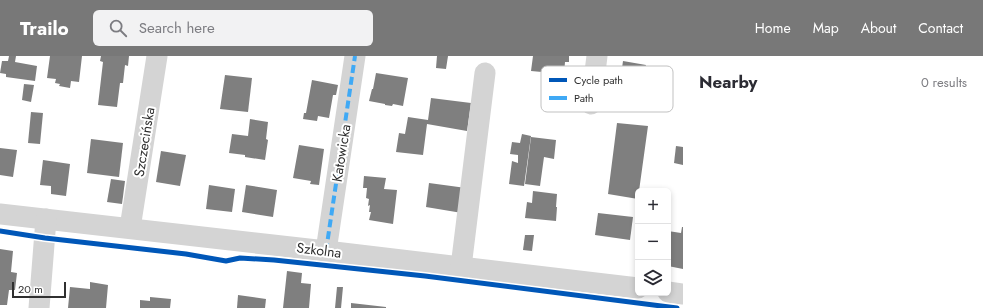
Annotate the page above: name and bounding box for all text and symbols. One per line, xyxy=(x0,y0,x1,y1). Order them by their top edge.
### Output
search box xyxy=(93,10,373,46)
text: Trailo xyxy=(20,15,69,42)
icon: search xyxy=(107,17,129,39)
text: Search here xyxy=(139,17,215,39)
text: Home xyxy=(755,18,791,38)
text: Map xyxy=(813,18,839,38)
text: About xyxy=(861,18,896,38)
text: Contact xyxy=(918,18,963,38)
legend xyxy=(541,66,673,112)
text: Nearby xyxy=(699,70,757,94)
text: Cycle path xyxy=(574,72,623,88)
text: 0 results xyxy=(921,73,967,92)
text: Path xyxy=(574,90,593,106)
street label: Szczecińska xyxy=(129,106,159,178)
street label: Katowicka xyxy=(327,123,355,183)
map controls xyxy=(635,188,671,296)
button: + xyxy=(635,188,671,224)
button: − xyxy=(635,224,671,260)
street label: Szkolna xyxy=(295,237,343,263)
button: layers xyxy=(635,260,671,296)
scale bar xyxy=(12,280,66,299)
text: 20 m xyxy=(18,281,43,297)

